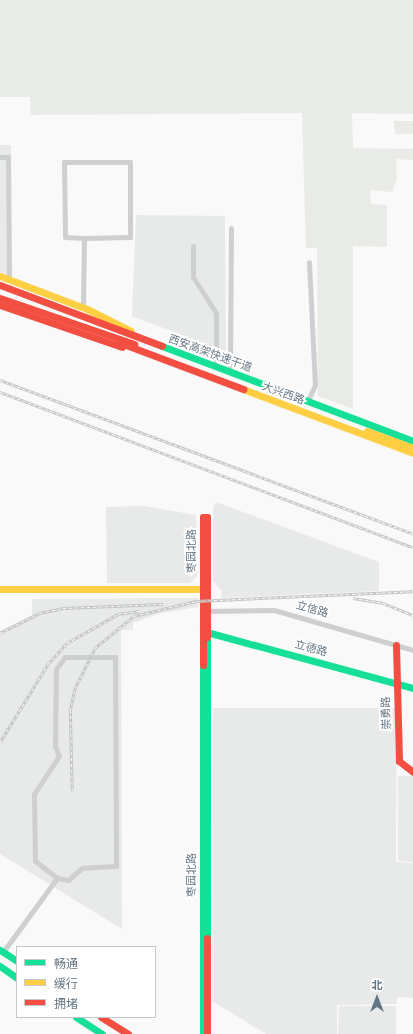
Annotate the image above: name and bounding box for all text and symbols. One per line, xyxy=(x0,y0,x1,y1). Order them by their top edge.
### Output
street label: 西安高架快速干道 xyxy=(166,333,254,375)
street label: 大兴西路 xyxy=(260,380,306,408)
street label: 枣园北路 xyxy=(185,529,199,573)
street label: 立信路 xyxy=(294,599,330,621)
street label: 立德路 xyxy=(293,638,329,660)
street label: 崇勇路 xyxy=(380,696,394,730)
street label: 枣园北路 xyxy=(185,853,199,897)
legend xyxy=(16,946,156,1018)
text: 畅通 xyxy=(54,957,78,971)
text: 缓行 xyxy=(54,977,78,991)
north arrow xyxy=(357,978,397,1018)
text: 北 xyxy=(372,979,383,992)
text: 拥堵 xyxy=(54,997,78,1011)

